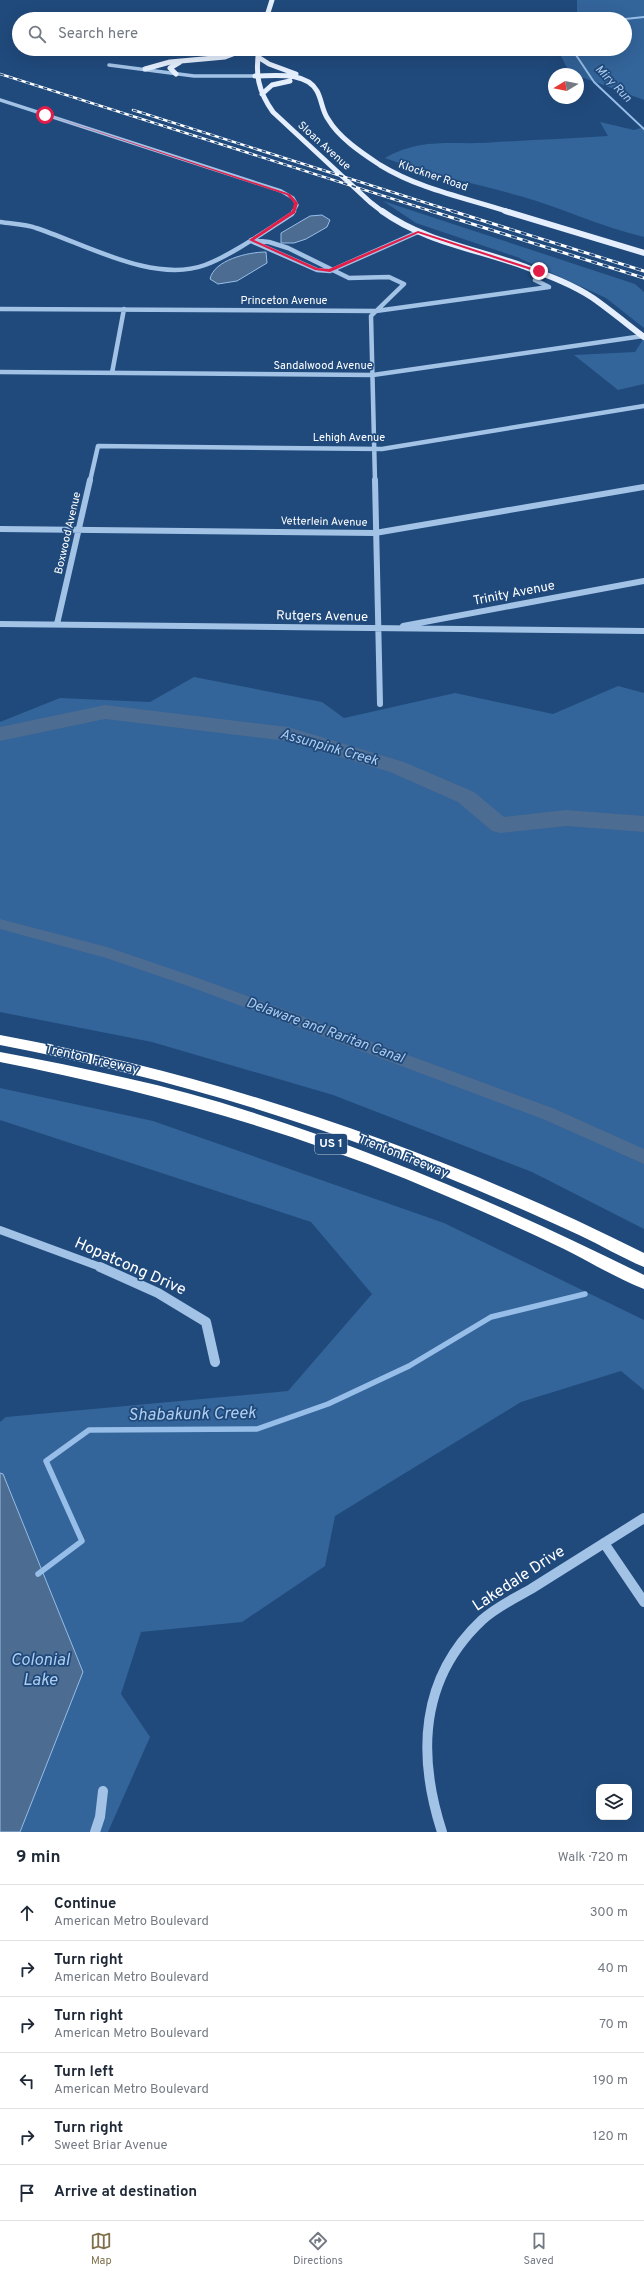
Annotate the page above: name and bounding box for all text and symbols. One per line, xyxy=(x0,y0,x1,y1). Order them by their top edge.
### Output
search box xyxy=(12,12,632,56)
icon: search xyxy=(26,23,48,45)
text: Search here xyxy=(58,25,138,44)
water label: Miry Run xyxy=(591,62,635,107)
north arrow xyxy=(548,68,584,104)
route start xyxy=(36,106,54,124)
street label: Sloan Avenue xyxy=(294,118,354,174)
street label: Klockner Road xyxy=(396,158,470,194)
route end xyxy=(530,262,548,280)
street label: Princeton Avenue xyxy=(241,294,328,308)
street label: Sandalwood Avenue xyxy=(273,359,373,373)
street label: Lehigh Avenue xyxy=(313,431,385,445)
street label: Boxwood Avenue xyxy=(52,490,84,576)
street label: Vetterlein Avenue xyxy=(280,514,368,530)
street label: Trinity Avenue xyxy=(472,578,556,610)
street label: Rutgers Avenue xyxy=(276,608,368,626)
water label: Assunpink Creek xyxy=(278,726,381,770)
water label: Delaware and Raritan Canal xyxy=(244,994,408,1068)
street label: Trenton Freeway xyxy=(44,1041,141,1079)
street label: Trenton Freeway xyxy=(356,1132,451,1182)
road number: US 1 xyxy=(315,1134,347,1154)
street label: Hopatcong Drive xyxy=(71,1233,189,1301)
water label: Shabakunk Creek xyxy=(128,1403,257,1427)
street label: Lakedale Drive xyxy=(469,1542,569,1616)
water label: Colonial Lake xyxy=(10,1650,71,1692)
map controls xyxy=(596,1784,632,1820)
button: layers xyxy=(596,1784,632,1820)
text: 9 min xyxy=(16,1847,60,1869)
text: Walk · 720 m xyxy=(558,1850,628,1866)
text: Continue xyxy=(54,1895,116,1914)
icon: ahead xyxy=(16,1902,38,1924)
text: 300 m xyxy=(590,1905,628,1921)
text: American Metro Boulevard xyxy=(54,1914,209,1930)
text: Turn right xyxy=(54,1951,123,1970)
icon: right xyxy=(16,1958,38,1980)
text: 40 m xyxy=(598,1961,628,1977)
text: American Metro Boulevard xyxy=(54,1970,209,1986)
text: Turn right xyxy=(54,2007,123,2026)
icon: right xyxy=(16,2014,38,2036)
text: 70 m xyxy=(599,2017,628,2033)
text: American Metro Boulevard xyxy=(54,2026,209,2042)
text: Turn left xyxy=(54,2063,114,2082)
icon: left xyxy=(16,2070,38,2092)
text: 190 m xyxy=(593,2073,628,2089)
text: American Metro Boulevard xyxy=(54,2082,209,2098)
text: Turn right xyxy=(54,2119,123,2138)
icon: right xyxy=(16,2126,38,2148)
text: 120 m xyxy=(593,2129,628,2145)
text: Sweet Briar Avenue xyxy=(54,2138,167,2154)
icon: arrive xyxy=(16,2182,38,2204)
text: Arrive at destination xyxy=(54,2183,197,2202)
tab: Map xyxy=(90,2230,112,2268)
tab: Directions xyxy=(293,2230,343,2268)
tab: Saved xyxy=(523,2230,554,2268)

